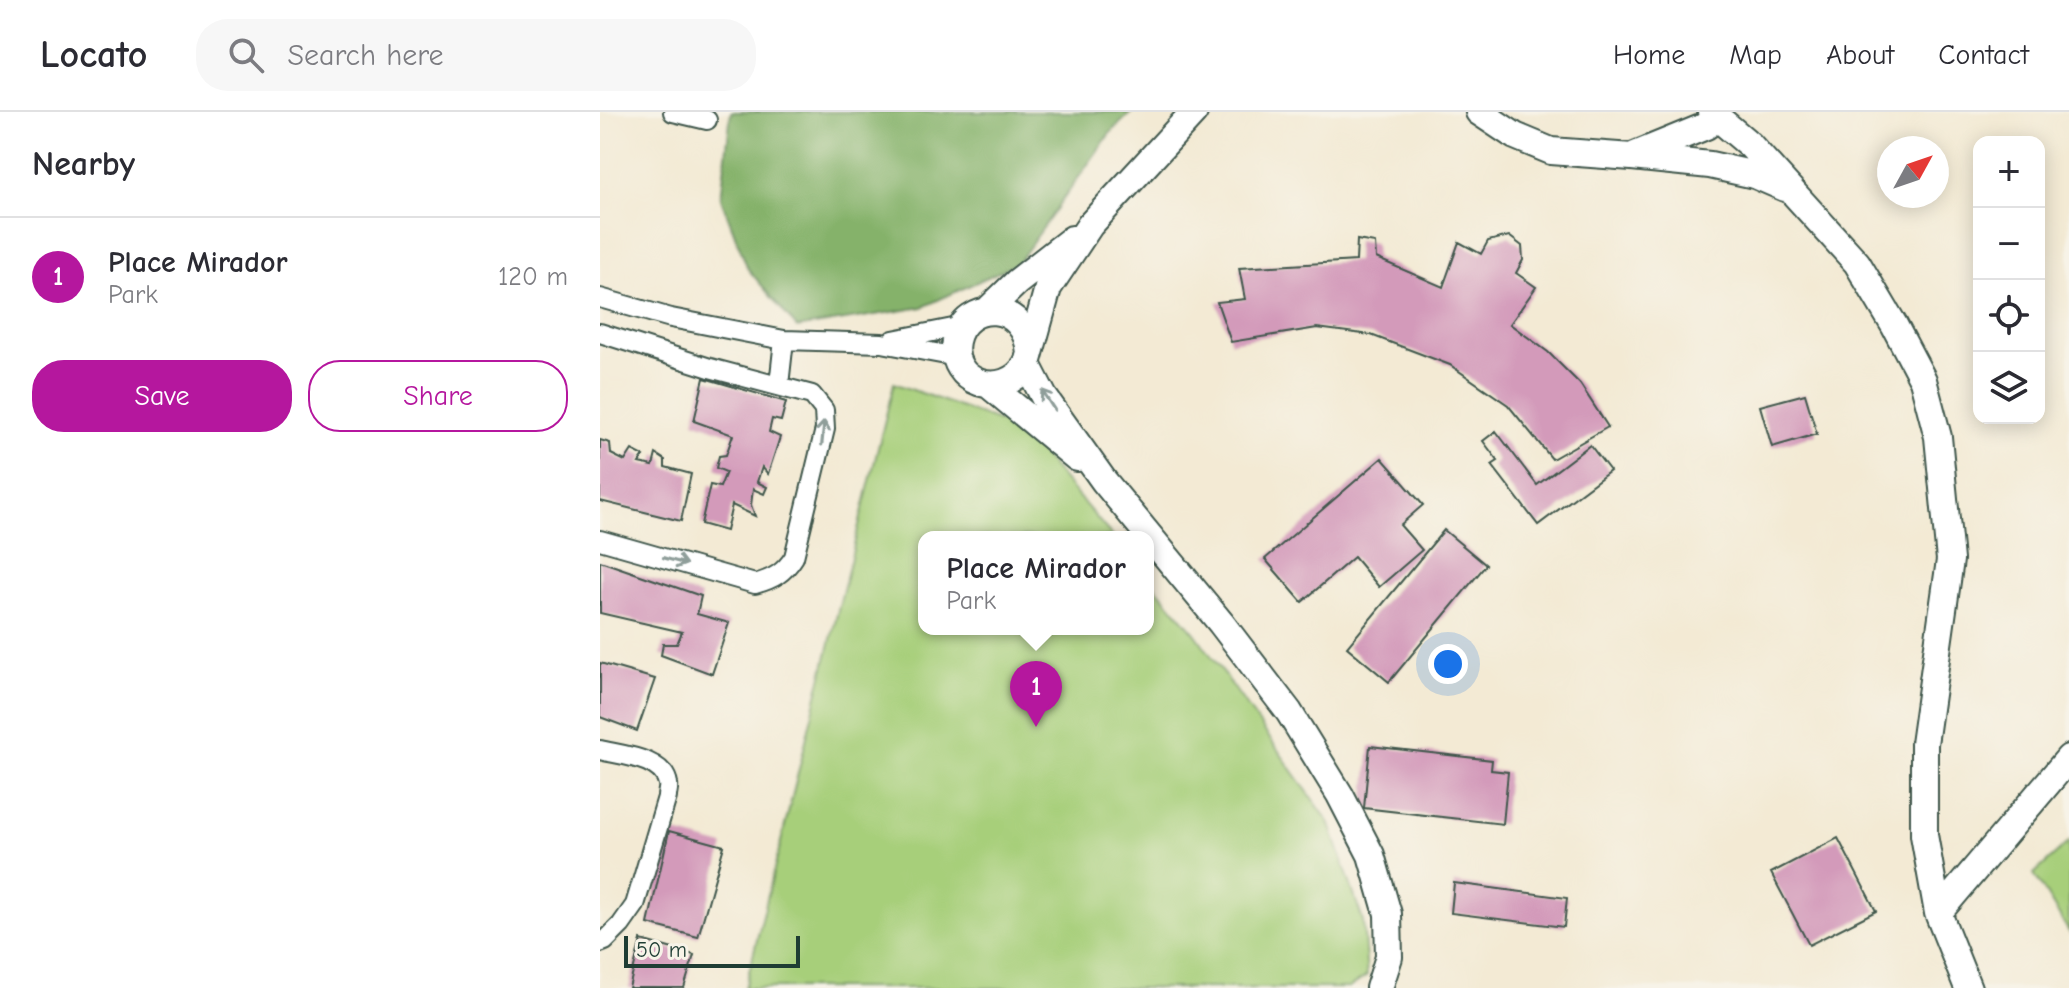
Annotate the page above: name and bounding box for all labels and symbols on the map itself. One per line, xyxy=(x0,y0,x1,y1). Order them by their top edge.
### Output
north arrow xyxy=(1877,136,1949,208)
one-way arrow xyxy=(1039,390,1056,412)
one-way arrow xyxy=(816,420,831,447)
one-way arrow xyxy=(662,555,688,570)
your location xyxy=(1428,644,1468,684)
pin: 1 xyxy=(1010,661,1062,727)
scale bar xyxy=(624,932,800,968)

